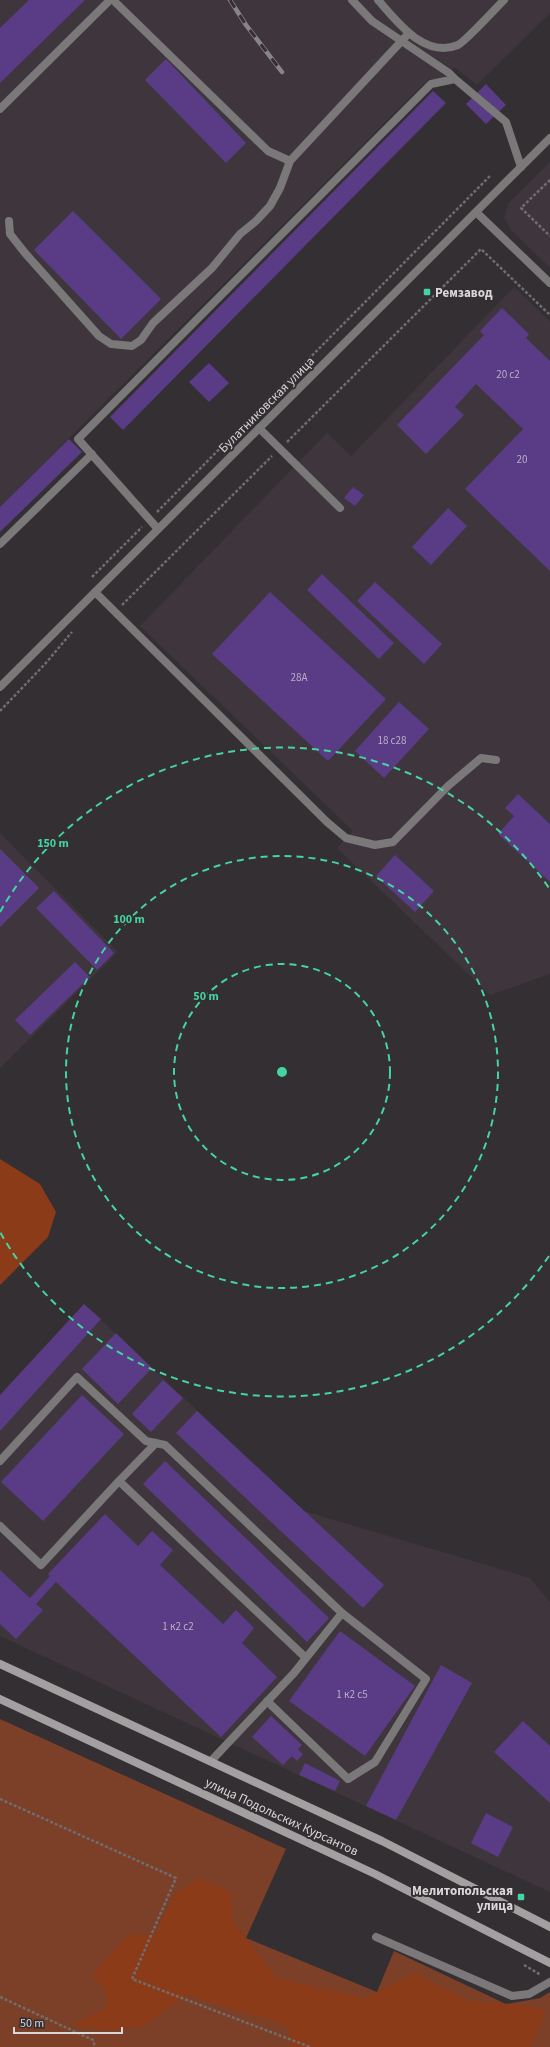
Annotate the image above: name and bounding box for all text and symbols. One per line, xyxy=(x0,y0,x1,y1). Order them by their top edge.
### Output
place label: Ремзавод xyxy=(435,284,493,302)
marker: Ремзавод xyxy=(422,287,432,297)
street label: Булатниковская улица xyxy=(215,353,319,457)
house number: 20 с2 xyxy=(496,367,520,382)
house number: 20 xyxy=(517,452,527,467)
house number: 28А xyxy=(291,670,307,685)
house number: 18 с28 xyxy=(377,733,407,748)
text: 150 m xyxy=(37,835,69,852)
text: 100 m xyxy=(113,911,145,928)
text: 50 m xyxy=(193,988,219,1005)
centre of rings xyxy=(275,1065,289,1079)
house number: 1 к2 с2 xyxy=(162,1619,194,1634)
house number: 1 к2 с5 xyxy=(336,1687,368,1702)
street label: улица Подольских Курсантов xyxy=(202,1773,361,1861)
place label: Мелитопольская улица xyxy=(412,1882,513,1915)
marker: Мелитопольская улица xyxy=(516,1892,526,1902)
scale bar xyxy=(14,2009,122,2035)
text: 50 m xyxy=(20,2015,44,2032)

